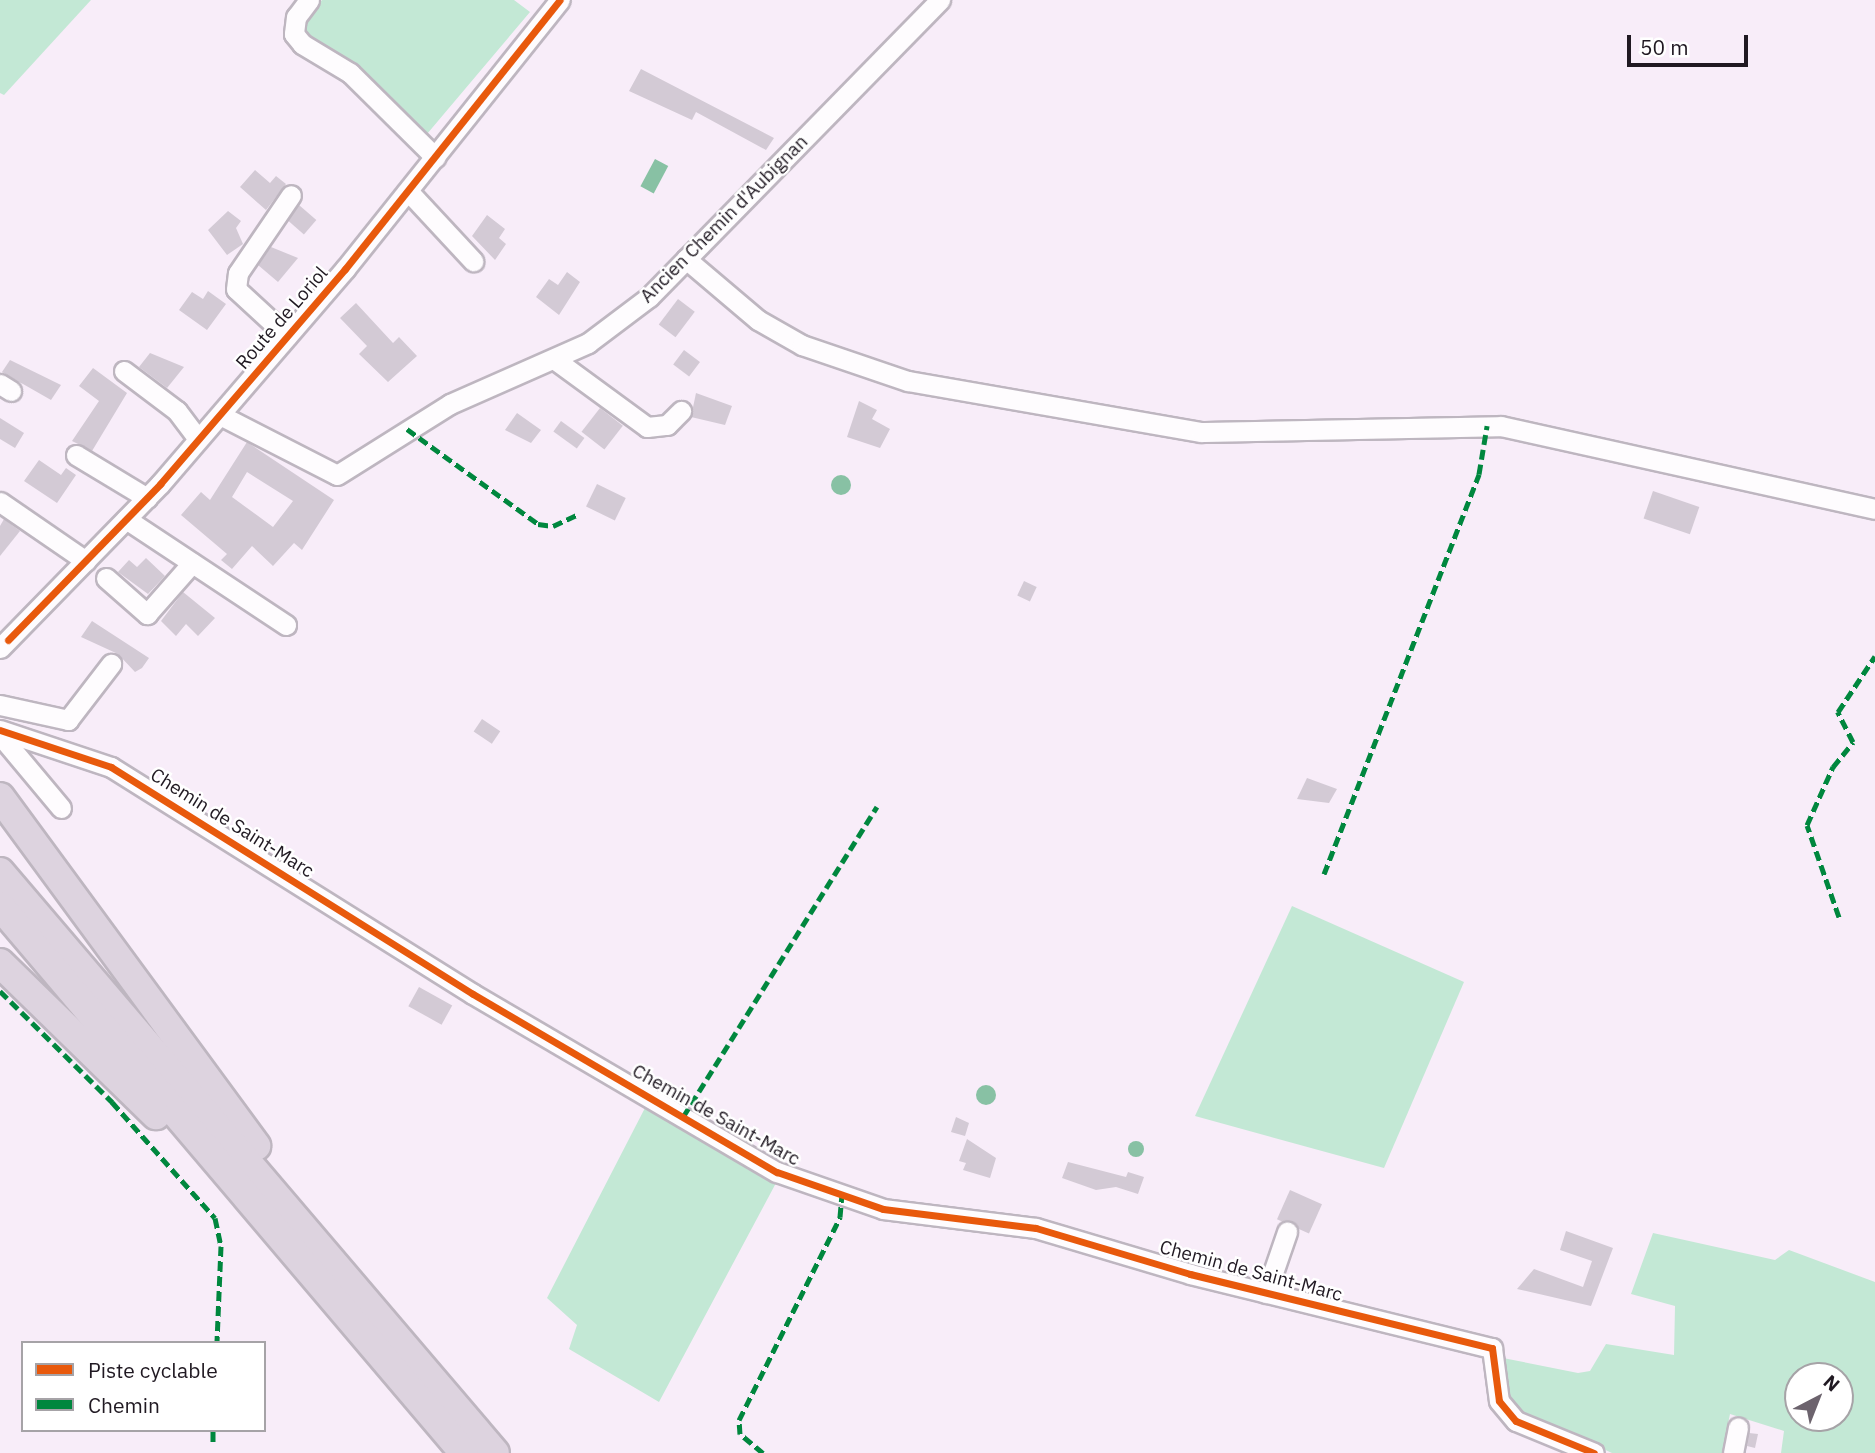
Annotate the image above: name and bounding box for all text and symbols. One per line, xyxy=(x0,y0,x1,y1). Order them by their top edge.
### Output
scale bar xyxy=(1630,21,1751,65)
text: 50 m xyxy=(1640,33,1689,61)
street label: Ancien Chemin d'Aubignan xyxy=(635,130,813,308)
street label: Route de Loriol xyxy=(231,262,333,374)
street label: Chemin de Saint-Marc xyxy=(146,763,318,883)
street label: Chemin de Saint-Marc xyxy=(628,1059,804,1171)
street label: Chemin de Saint-Marc xyxy=(1157,1236,1345,1306)
legend xyxy=(21,1341,266,1432)
text: Piste cyclable xyxy=(88,1356,218,1384)
north arrow xyxy=(1784,1362,1854,1432)
text: N xyxy=(1819,1369,1845,1396)
text: Chemin xyxy=(88,1391,160,1419)

